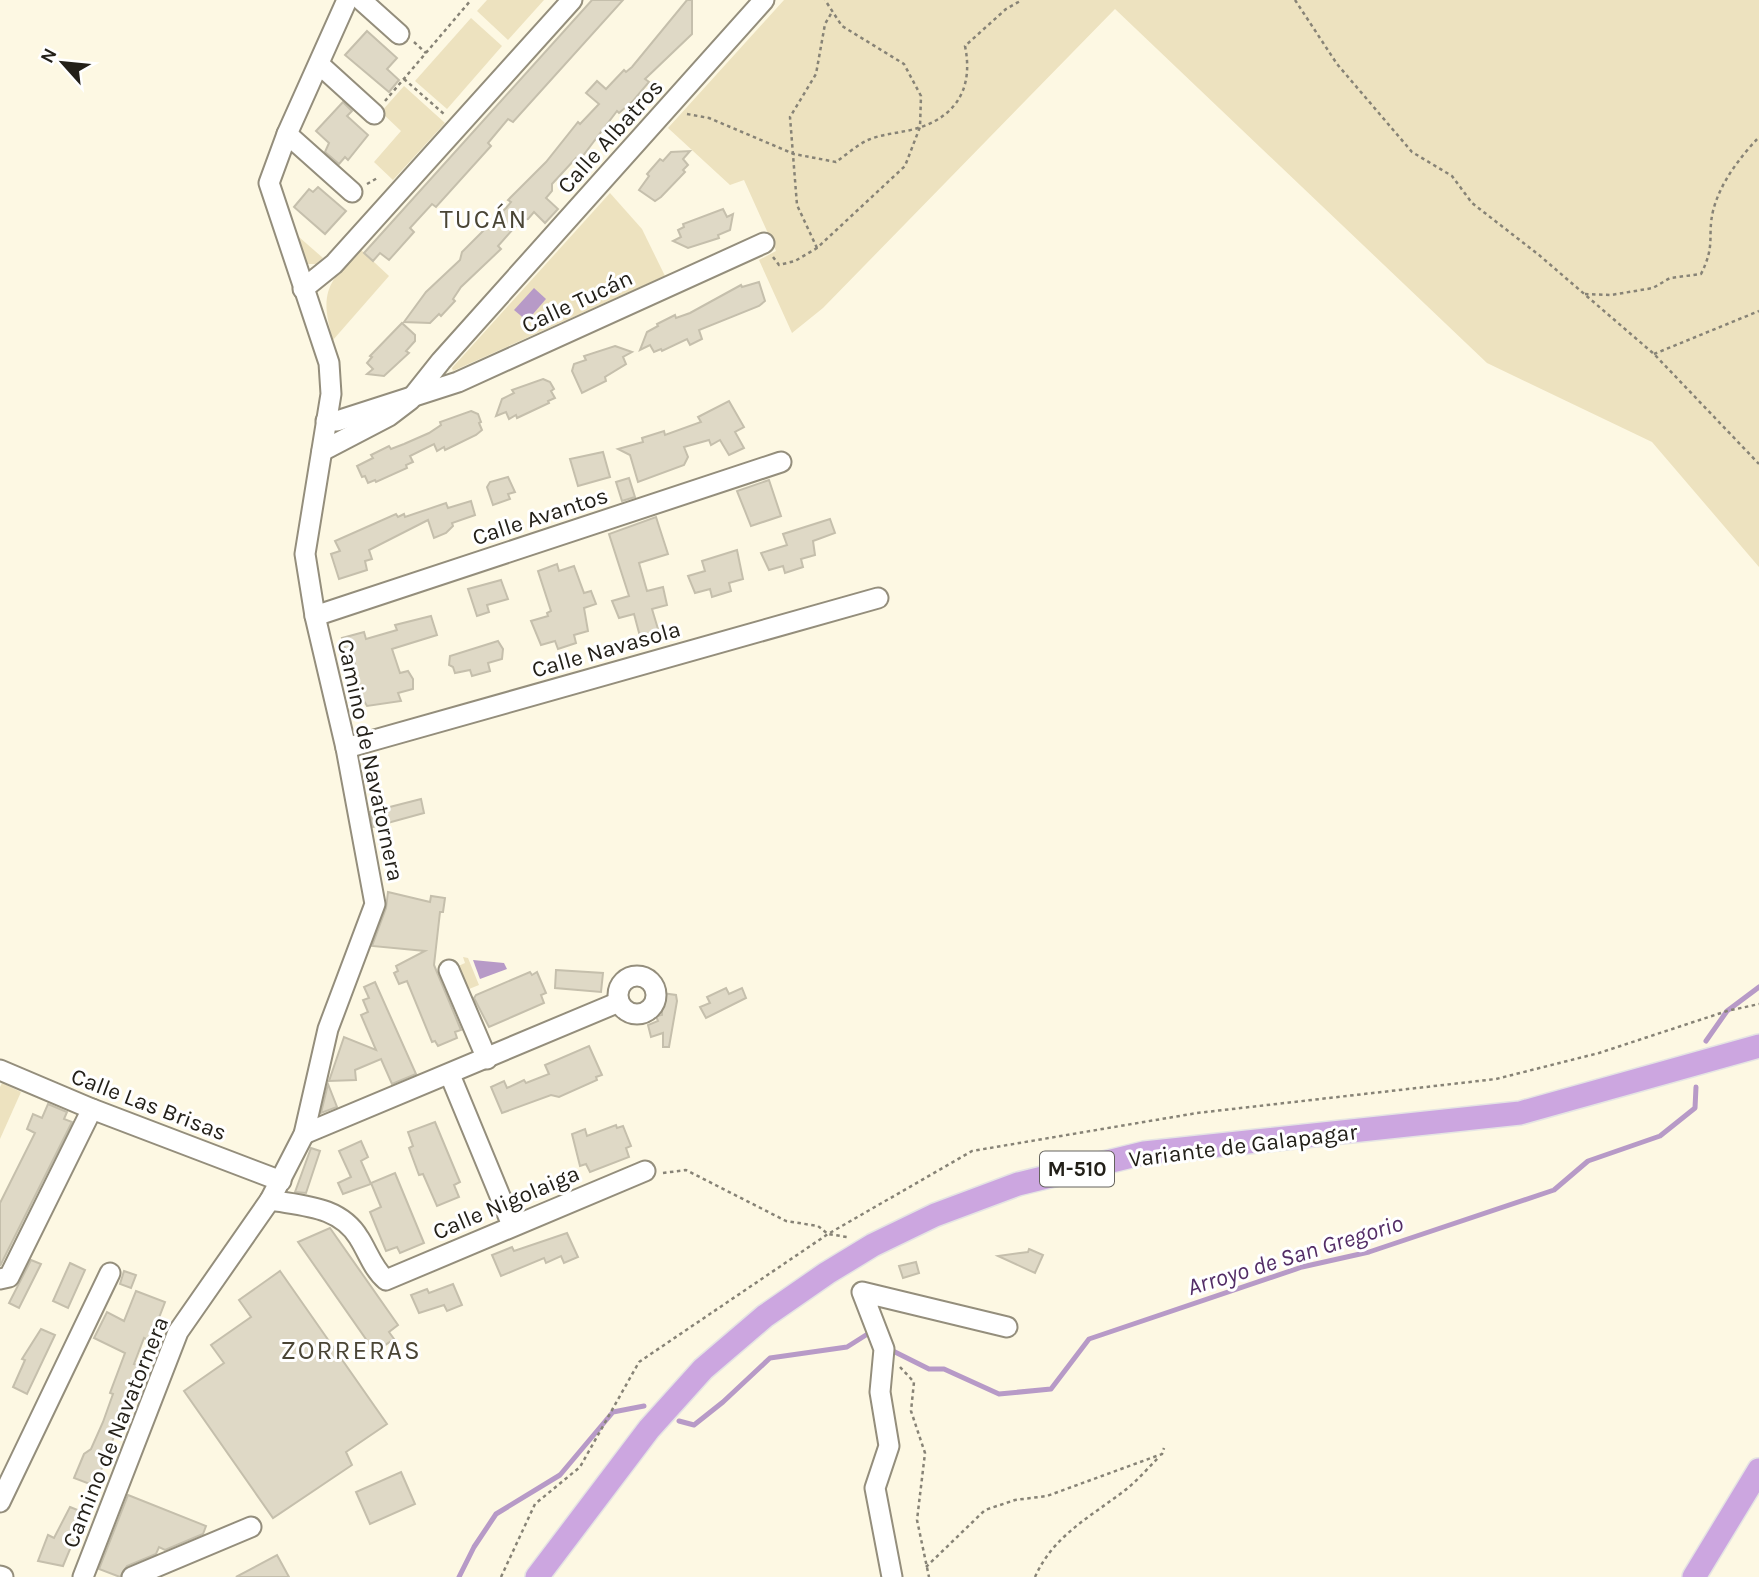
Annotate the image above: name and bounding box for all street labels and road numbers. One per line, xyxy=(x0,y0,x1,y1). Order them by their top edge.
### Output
street label: Calle Albatros xyxy=(552,74,669,199)
street label: Calle Tucán xyxy=(517,264,637,339)
street label: Calle Avantos xyxy=(469,482,611,551)
street label: Calle Navasola xyxy=(529,615,684,684)
street label: Camino de Navatornera xyxy=(332,637,409,884)
street label: Calle Las Brisas xyxy=(67,1062,230,1146)
street label: Variante de Galapagar xyxy=(1127,1118,1360,1173)
road number: M-510 xyxy=(1040,1152,1114,1186)
street label: Calle Nigolaiga xyxy=(429,1159,584,1245)
street label: Camino de Navatornera xyxy=(57,1313,174,1552)

